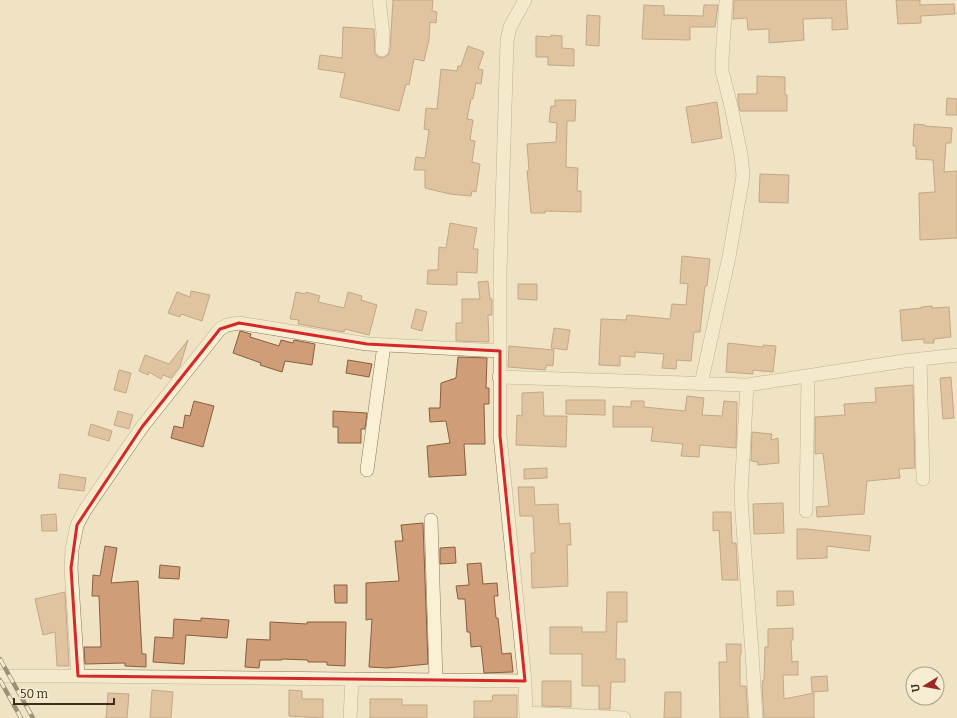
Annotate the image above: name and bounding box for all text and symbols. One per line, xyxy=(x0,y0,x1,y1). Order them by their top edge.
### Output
north arrow xyxy=(905,666,945,706)
scale bar xyxy=(14,680,114,706)
text: U xyxy=(909,683,923,693)
text: 50 m xyxy=(20,687,49,701)

